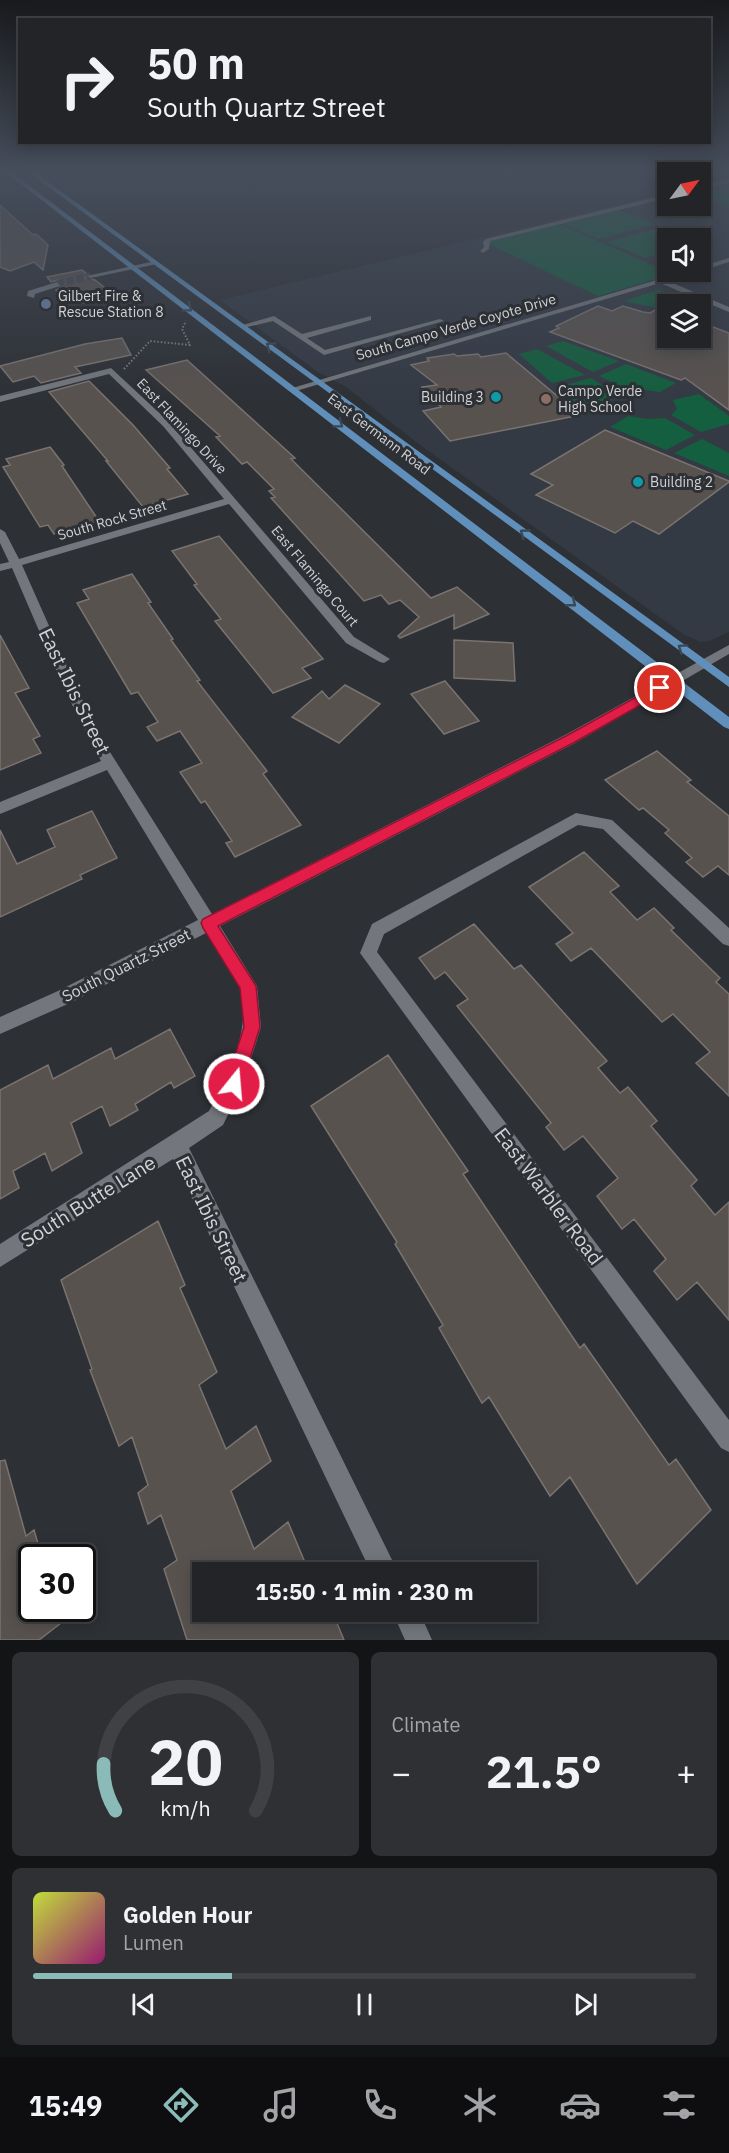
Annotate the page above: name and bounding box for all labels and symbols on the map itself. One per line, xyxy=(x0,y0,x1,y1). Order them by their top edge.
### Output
north arrow xyxy=(657,162,711,216)
place label: Gilbert Fire & Rescue Station 8 xyxy=(58,287,164,321)
street label: South Campo Verde Coyote Drive xyxy=(354,290,558,364)
marker: Gilbert Fire & Rescue Station 8 xyxy=(39,297,53,311)
one-way arrow xyxy=(181,300,192,311)
one-way arrow xyxy=(266,343,277,354)
street label: East Flamingo Drive xyxy=(133,374,231,478)
place label: Campo Verde High School xyxy=(558,382,643,416)
place label: Building 3 xyxy=(421,388,484,406)
street label: East Germann Road xyxy=(324,389,434,479)
marker: Building 3 xyxy=(489,390,503,404)
marker: Campo Verde High School xyxy=(539,392,553,406)
one-way arrow xyxy=(332,417,343,428)
place label: Building 2 xyxy=(650,473,713,491)
marker: Building 2 xyxy=(631,475,645,489)
street label: South Rock Street xyxy=(55,496,169,544)
street label: East Flamingo Court xyxy=(267,522,363,630)
one-way arrow xyxy=(519,530,530,541)
one-way arrow xyxy=(565,595,576,606)
street label: East Ibis Street xyxy=(33,623,117,759)
one-way arrow xyxy=(677,644,688,655)
pin xyxy=(634,662,685,713)
street label: South Quartz Street xyxy=(58,924,194,1006)
position arrow xyxy=(202,1052,266,1116)
street label: East Warbler Road xyxy=(488,1122,610,1270)
street label: South Butte Lane xyxy=(15,1149,161,1253)
street label: East Ibis Street xyxy=(170,1151,254,1287)
speed limit sign: 30 xyxy=(18,1544,96,1622)

